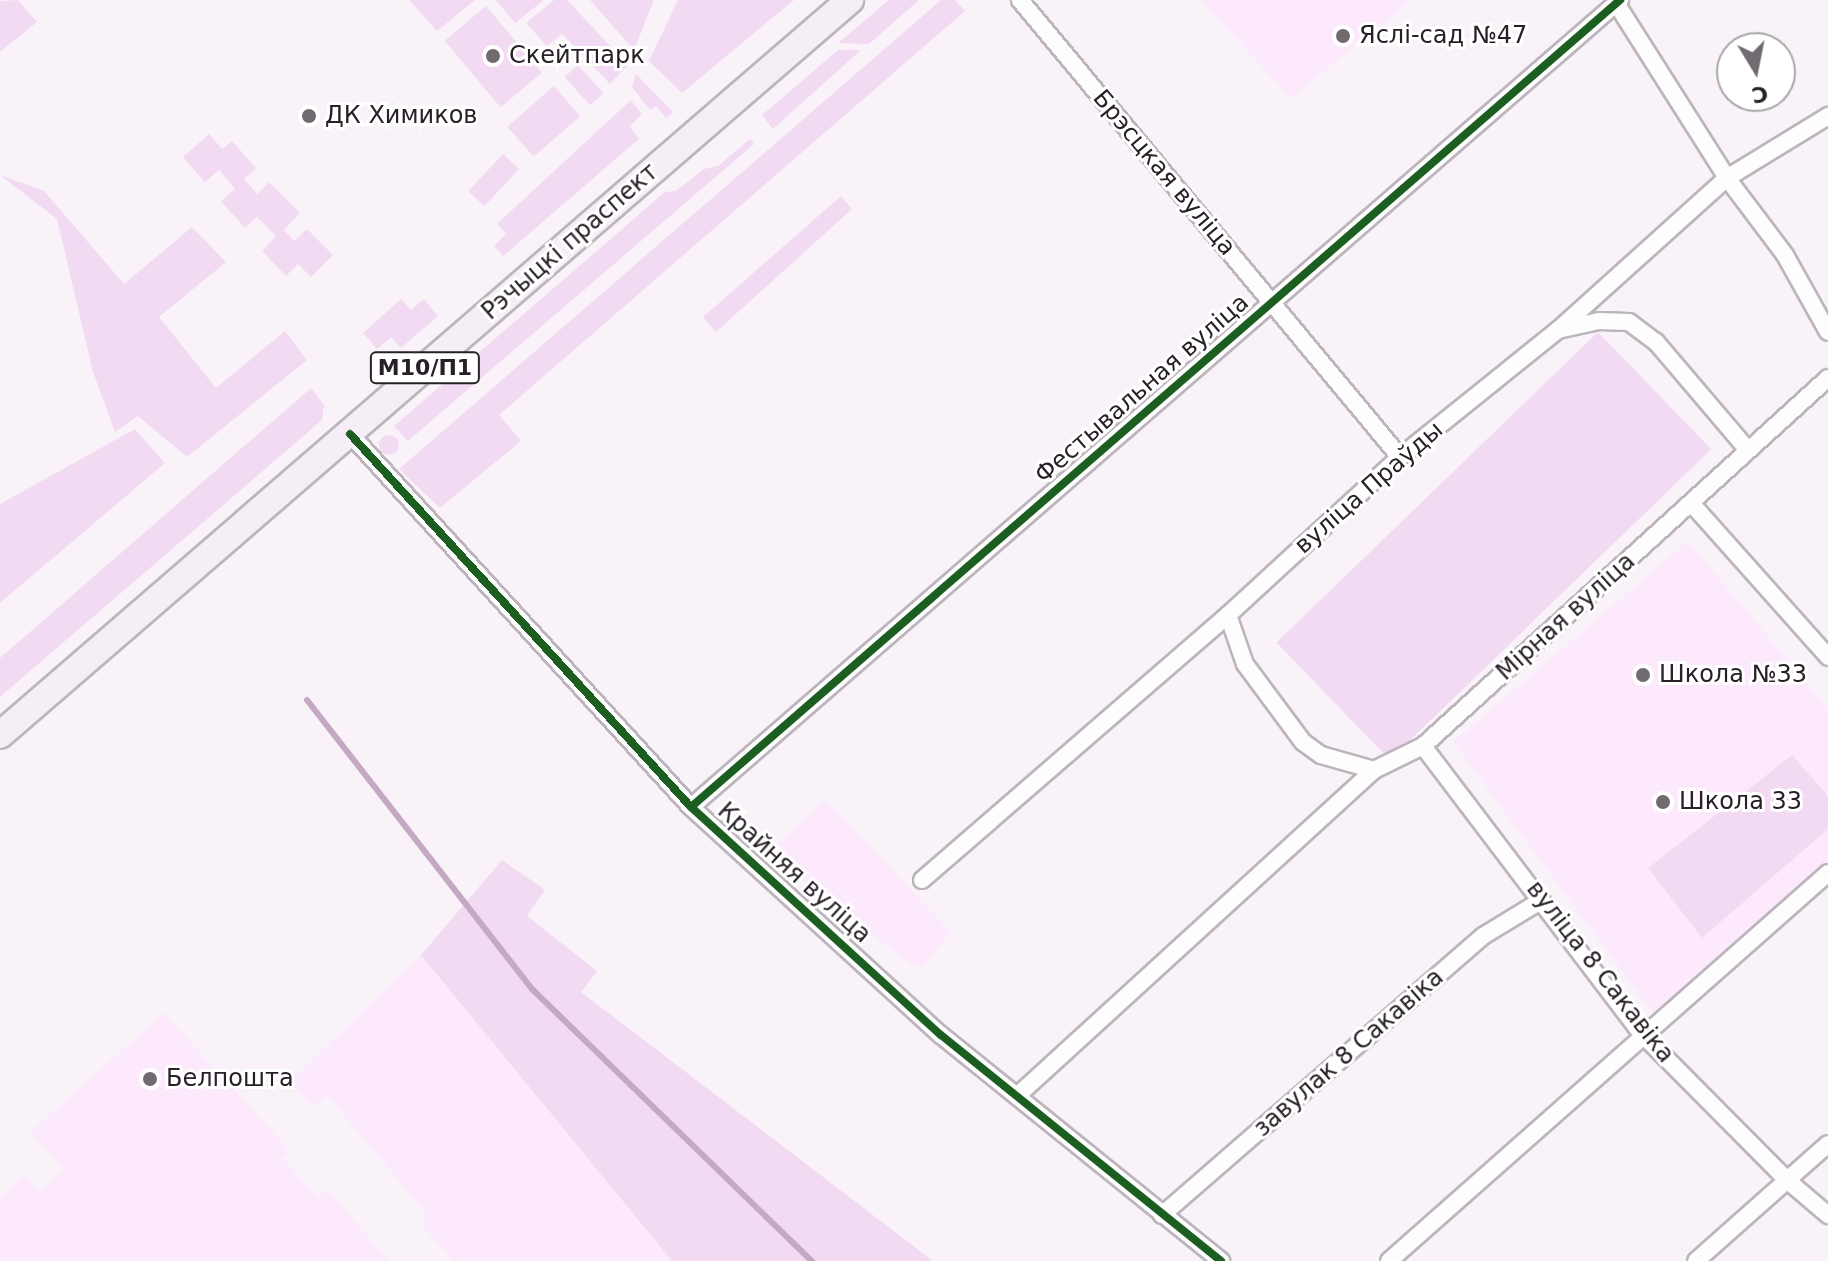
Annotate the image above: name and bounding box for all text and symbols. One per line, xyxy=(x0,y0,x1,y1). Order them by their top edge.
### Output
place label: Яслі-сад №47 xyxy=(1359,22,1527,50)
marker: Яслі-сад №47 xyxy=(1334,27,1352,45)
north arrow xyxy=(1716,32,1796,112)
place label: Скейтпарк xyxy=(509,42,645,70)
marker: Скейтпарк xyxy=(484,47,502,65)
text: С xyxy=(1750,80,1770,108)
street label: Брэсцкая вуліца xyxy=(1086,84,1242,262)
place label: ДК Химиков xyxy=(325,102,477,130)
marker: ДК Химиков xyxy=(300,107,318,125)
street label: Рэчыцкі праспект xyxy=(476,158,664,326)
street label: Фестывальная вуліца xyxy=(1029,288,1255,490)
road number: М10/П1 xyxy=(369,350,481,386)
street label: вуліца Праўды xyxy=(1289,416,1449,560)
street label: Мірная вуліца xyxy=(1491,547,1641,687)
place label: Школа №33 xyxy=(1659,661,1807,689)
marker: Школа №33 xyxy=(1634,666,1652,684)
place label: Школа 33 xyxy=(1679,788,1802,816)
marker: Школа 33 xyxy=(1654,793,1672,811)
street label: Крайняя вуліца xyxy=(711,797,877,949)
street label: вуліца 8 Сакавіка xyxy=(1520,875,1680,1069)
street label: завулак 8 Сакавіка xyxy=(1248,963,1450,1143)
place label: Белпошта xyxy=(166,1065,294,1093)
marker: Белпошта xyxy=(141,1070,159,1088)

